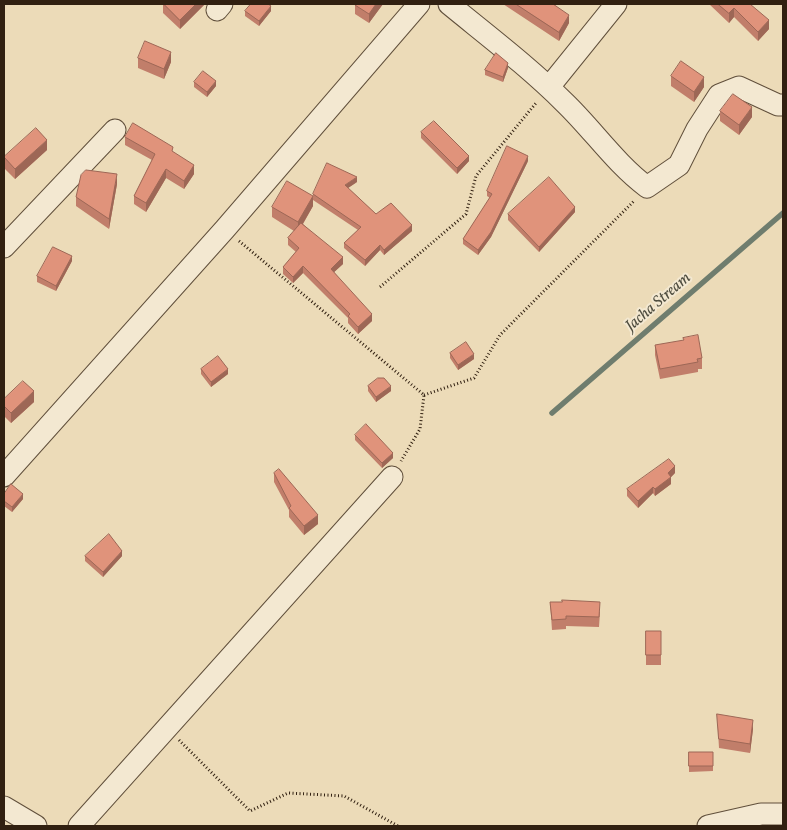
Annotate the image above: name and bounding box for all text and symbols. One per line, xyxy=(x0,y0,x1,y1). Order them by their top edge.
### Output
water label: Jacha Stream xyxy=(622,269,696,337)

